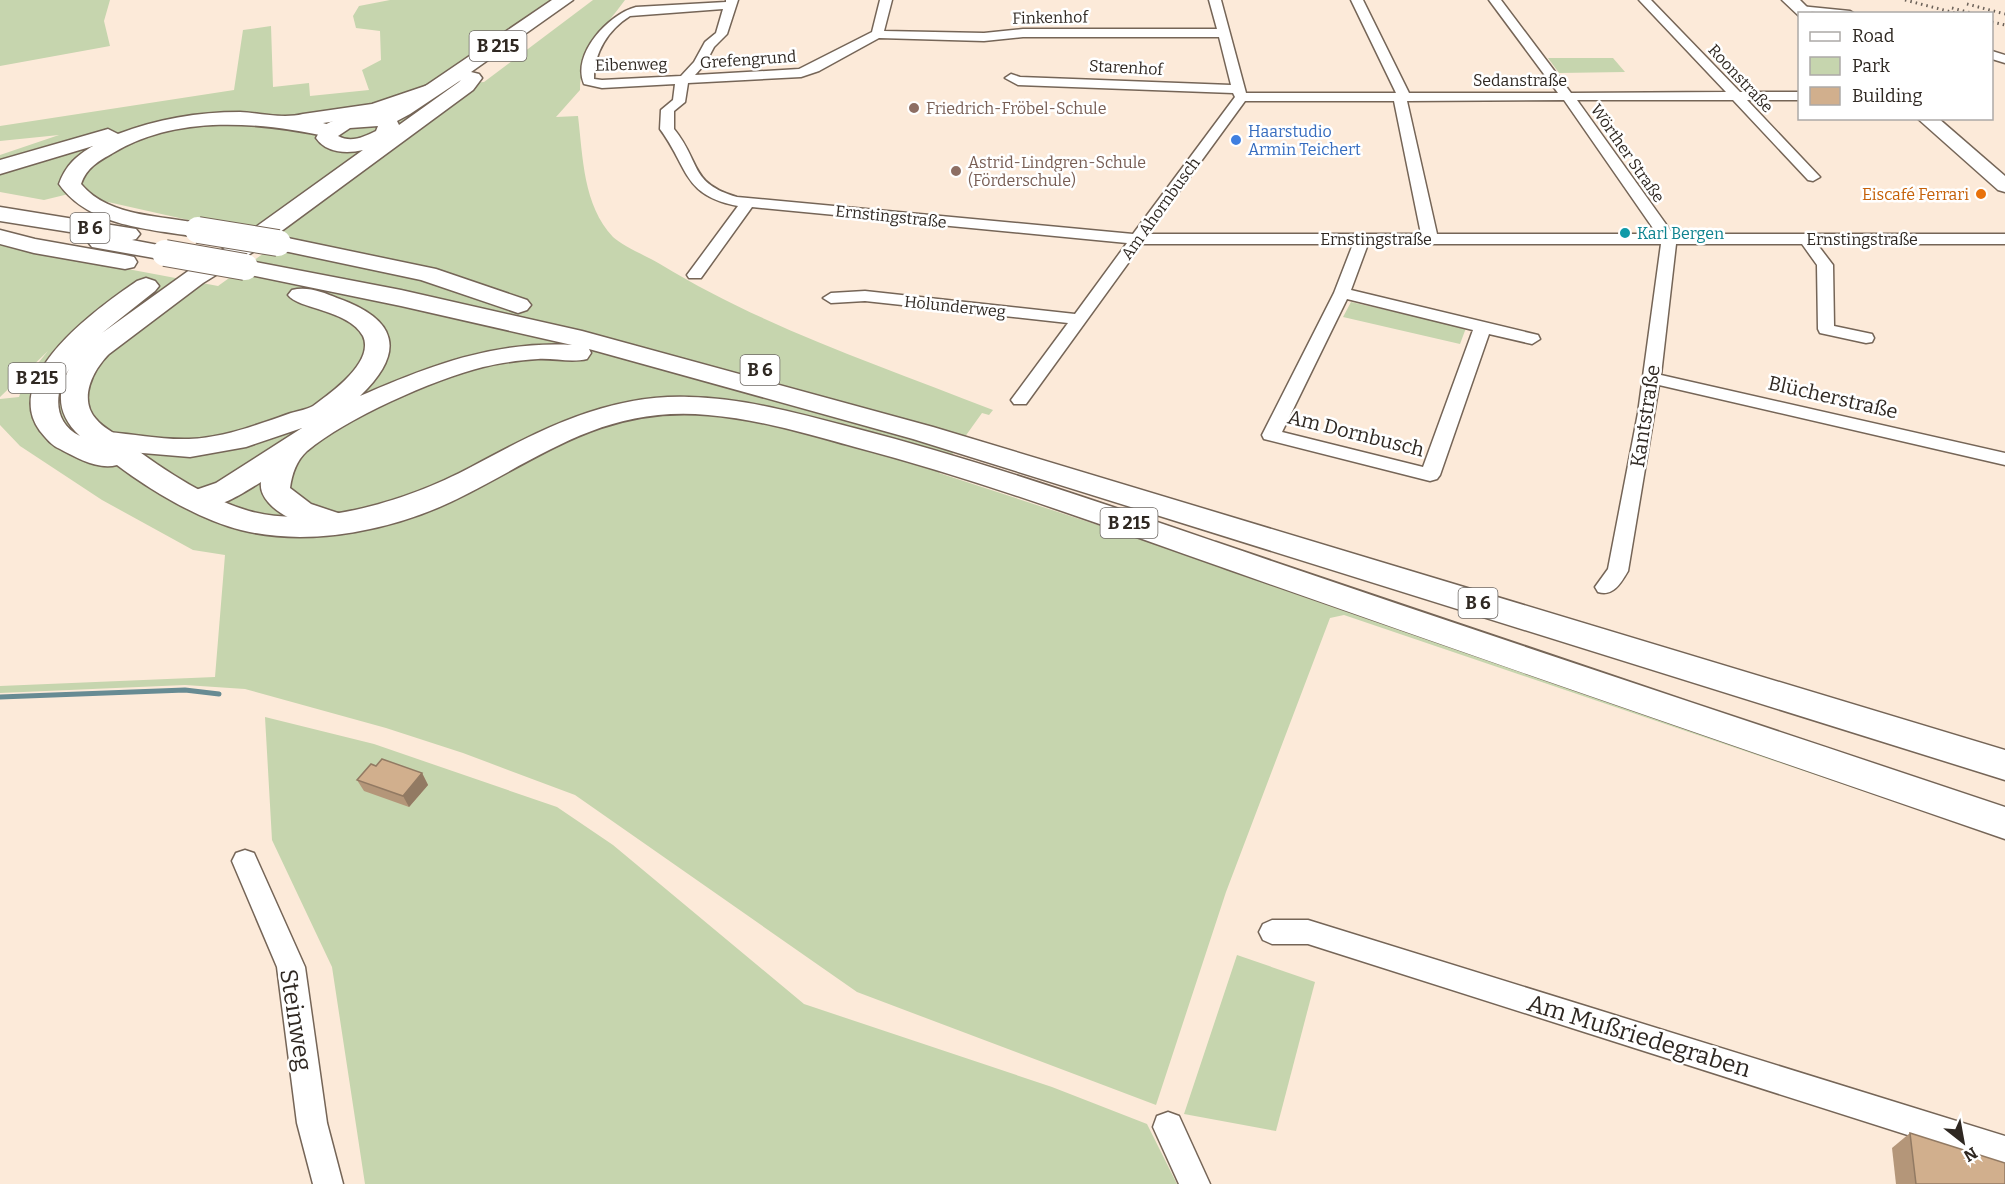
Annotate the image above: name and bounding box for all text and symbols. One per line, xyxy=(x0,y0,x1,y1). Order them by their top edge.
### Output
street label: Finkenhof xyxy=(1012,7,1089,28)
legend xyxy=(1798,12,1993,120)
text: Road xyxy=(1852,25,1895,47)
road number: B 215 xyxy=(470,31,526,61)
street label: Roonstraße xyxy=(1704,40,1777,116)
street label: Grefengrund xyxy=(699,47,797,72)
street label: Eibenweg xyxy=(595,54,667,75)
text: Park xyxy=(1852,55,1891,77)
street label: Starenhof xyxy=(1088,56,1165,79)
street label: Sedanstraße xyxy=(1473,71,1567,90)
text: Building xyxy=(1852,85,1923,107)
place label: Friedrich-Fröbel-Schule xyxy=(926,99,1106,118)
street label: Wörther Straße xyxy=(1587,100,1669,206)
marker: Friedrich-Fröbel-Schule xyxy=(907,101,921,115)
place label: Haarstudio Armin Teichert xyxy=(1248,122,1361,159)
marker: Haarstudio Armin Teichert xyxy=(1229,133,1243,147)
place label: Astrid-Lindgren-Schule (Förderschule) xyxy=(968,153,1146,190)
street label: Am Ahornbusch xyxy=(1117,154,1204,263)
marker: Astrid-Lindgren-Schule (Förderschule) xyxy=(949,164,963,178)
place label: Eiscafé Ferrari xyxy=(1862,185,1969,204)
marker: Eiscafé Ferrari xyxy=(1974,187,1988,201)
street label: Ernstingstraße xyxy=(834,201,947,232)
road number: B 6 xyxy=(70,213,110,243)
place label: Karl Bergen xyxy=(1637,224,1724,243)
marker: Karl Bergen xyxy=(1618,226,1632,240)
street label: Ernstingstraße xyxy=(1320,230,1432,249)
street label: Ernstingstraße xyxy=(1806,230,1918,249)
street label: Holunderweg xyxy=(903,292,1007,321)
road number: B 6 xyxy=(740,355,780,385)
road number: B 215 xyxy=(9,363,66,393)
street label: Kantstraße xyxy=(1625,363,1665,469)
street label: Blücherstraße xyxy=(1766,370,1900,424)
street label: Am Dornbusch xyxy=(1285,404,1427,462)
road number: B 215 xyxy=(1100,508,1158,538)
road number: B 6 xyxy=(1458,588,1498,618)
street label: Steinweg xyxy=(274,967,318,1073)
street label: Am Mußriedegraben xyxy=(1524,989,1754,1083)
north arrow xyxy=(1933,1112,1993,1172)
text: N xyxy=(1960,1143,1981,1166)

